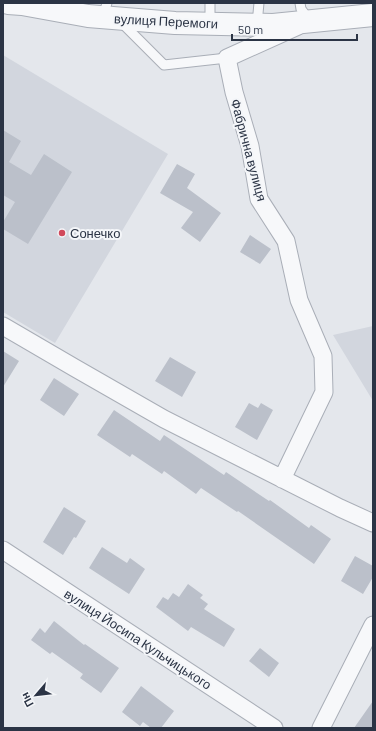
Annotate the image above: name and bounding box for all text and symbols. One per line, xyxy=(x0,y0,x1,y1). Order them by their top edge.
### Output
street label: вулиця Перемоги xyxy=(114,10,218,32)
scale bar xyxy=(232,16,357,42)
text: 50 m xyxy=(238,22,263,36)
street label: Фабрична вулиця xyxy=(228,97,270,203)
place label: Сонечко xyxy=(70,225,120,241)
marker: Сонечко xyxy=(57,228,67,238)
street label: вулиця Йосипа Кульчицького xyxy=(61,585,215,693)
north arrow xyxy=(16,675,56,715)
text: Пн xyxy=(18,690,36,709)

